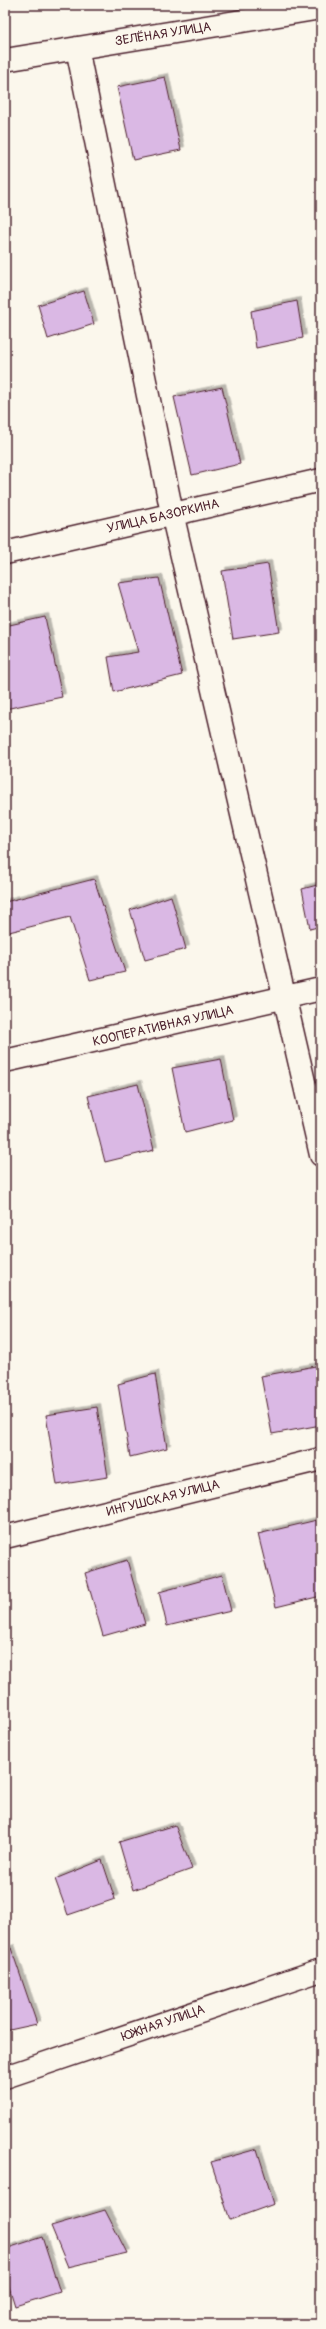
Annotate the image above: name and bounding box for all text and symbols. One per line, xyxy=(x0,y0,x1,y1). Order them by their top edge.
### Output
street label: ЗЕЛЁНАЯ УЛИЦА xyxy=(114,18,213,50)
street label: УЛИЦА БАЗОРКИНА xyxy=(105,495,221,537)
street label: КООПЕРАТИВНАЯ УЛИЦА xyxy=(91,1002,235,1050)
street label: ИНГУШСКАЯ УЛИЦА xyxy=(105,1476,222,1520)
street label: ЮЖНАЯ УЛИЦА xyxy=(119,2001,207,2045)

